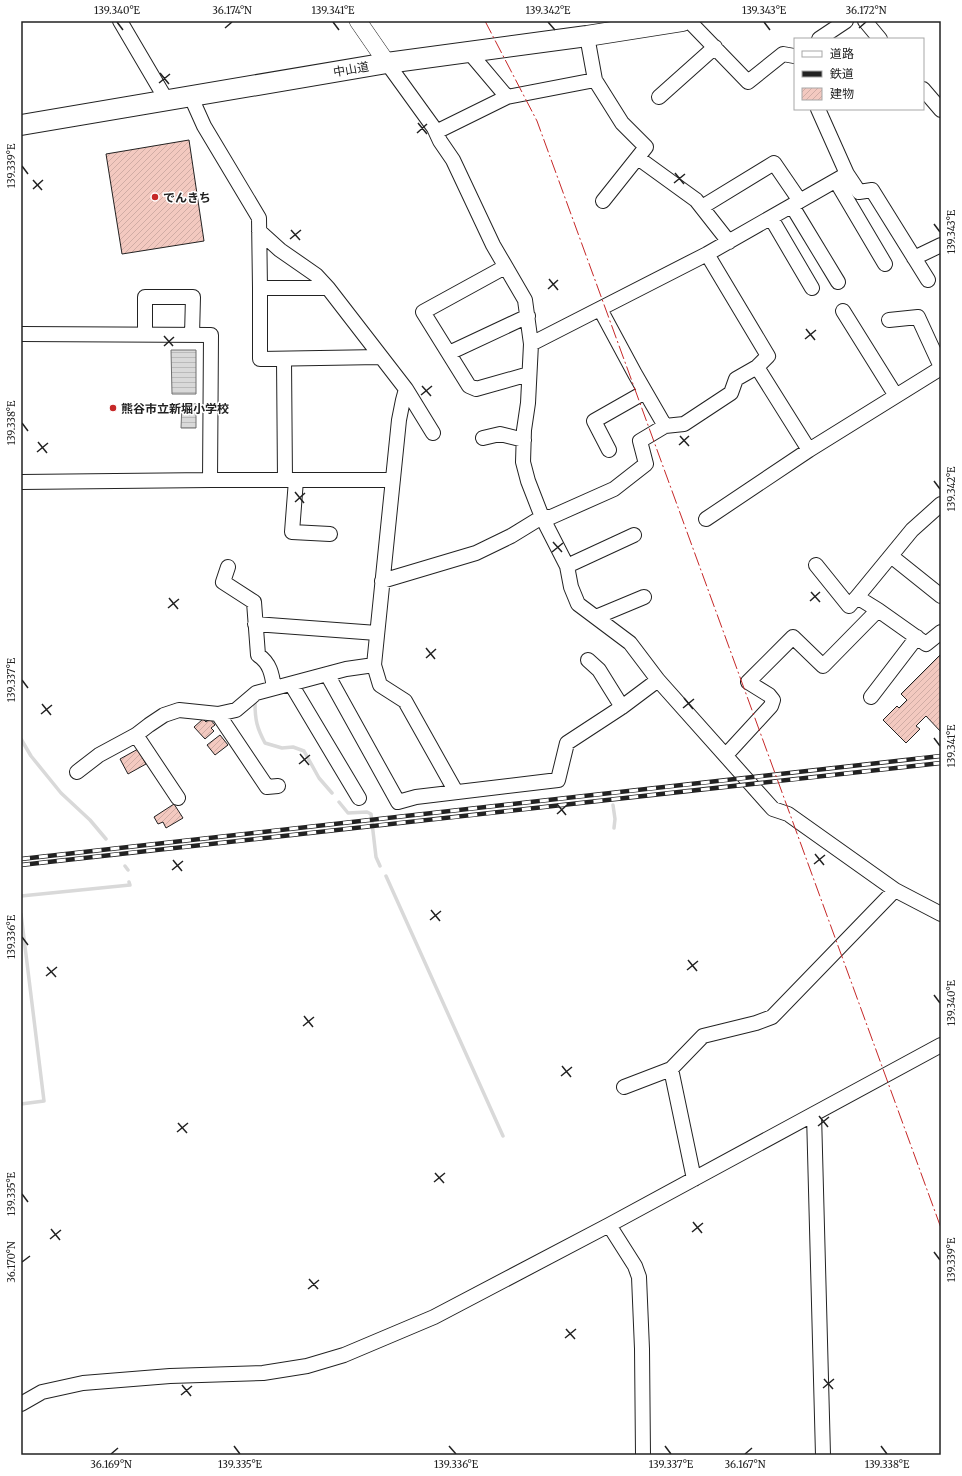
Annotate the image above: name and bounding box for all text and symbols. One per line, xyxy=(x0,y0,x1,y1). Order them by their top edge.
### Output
text: 139.340°E xyxy=(94,4,141,17)
text: 36.174°N xyxy=(212,4,252,17)
text: 139.341°E xyxy=(312,4,355,17)
text: 139.342°E xyxy=(526,4,571,17)
text: 139.343°E xyxy=(742,4,787,17)
text: 36.172°N xyxy=(846,4,887,17)
legend xyxy=(794,38,924,110)
text: 道路 xyxy=(830,46,854,61)
street label: 中山道 xyxy=(332,58,370,80)
text: 鉄道 xyxy=(830,66,854,81)
text: 建物 xyxy=(830,86,854,101)
text: 139.339°E xyxy=(5,143,18,188)
place label: でんきち xyxy=(163,190,211,205)
marker: でんきち xyxy=(150,192,160,202)
text: 139.343°E xyxy=(945,209,958,254)
text: 139.338°E xyxy=(5,400,18,445)
place label: 熊谷市立新堀小学校 xyxy=(121,401,229,416)
marker: 熊谷市立新堀小学校 xyxy=(108,403,118,413)
text: 139.342°E xyxy=(945,466,958,511)
text: 139.337°E xyxy=(5,657,18,702)
text: 139.341°E xyxy=(945,724,958,767)
text: 139.336°E xyxy=(5,914,18,959)
text: 139.340°E xyxy=(945,979,958,1026)
text: 139.335°E xyxy=(5,1171,18,1216)
text: 139.339°E xyxy=(945,1237,958,1282)
text: 36.170°N xyxy=(5,1241,18,1283)
text: 36.169°N xyxy=(90,1458,132,1471)
text: 139.335°E xyxy=(218,1458,263,1471)
text: 139.336°E xyxy=(434,1458,479,1471)
text: 139.337°E xyxy=(649,1458,694,1471)
text: 36.167°N xyxy=(725,1458,766,1471)
text: 139.338°E xyxy=(865,1458,910,1471)

